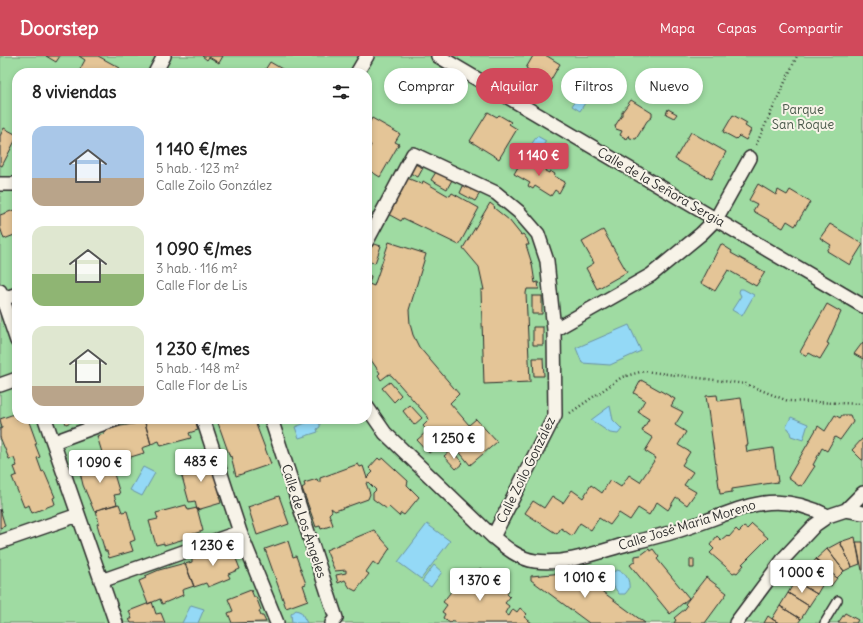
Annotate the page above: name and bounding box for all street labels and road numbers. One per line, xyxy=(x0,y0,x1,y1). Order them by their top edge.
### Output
street label: Calle de la Señora Sergia xyxy=(594,143,728,231)
street label: Calle Zoilo González xyxy=(493,414,559,526)
street label: Calle de Los Ángeles xyxy=(278,462,331,580)
street label: Calle José María Moreno xyxy=(616,496,758,554)

